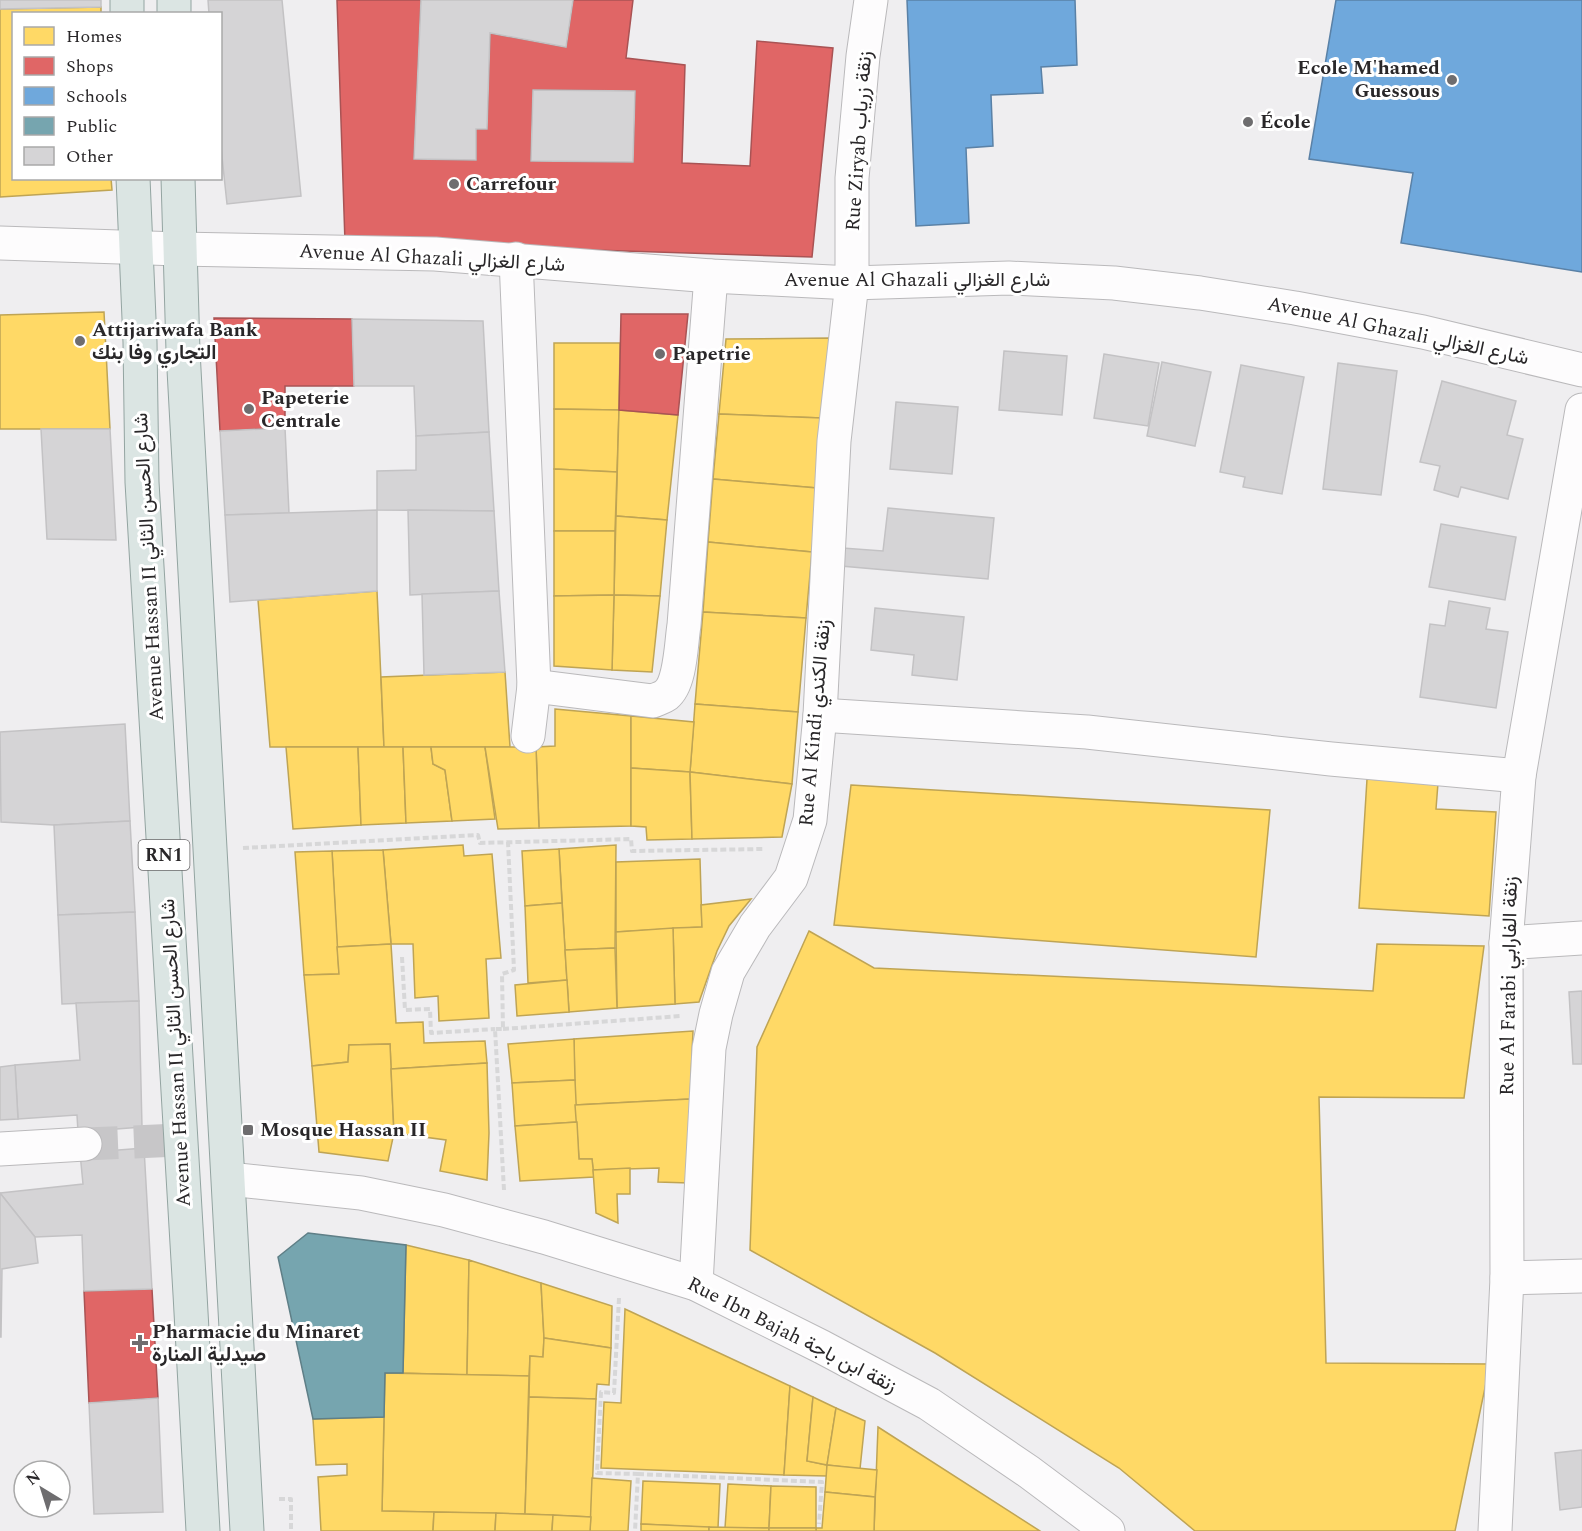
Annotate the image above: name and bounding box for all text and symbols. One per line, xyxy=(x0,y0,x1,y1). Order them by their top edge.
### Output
legend xyxy=(12,12,222,180)
text: Homes xyxy=(66,23,122,50)
street label: Rue Ziryab زنقة زرياب xyxy=(838,50,880,232)
text: Shops xyxy=(66,53,114,80)
place label: Ecole M'hamed Guessous xyxy=(1297,53,1440,106)
marker: Ecole M'hamed Guessous xyxy=(1445,73,1459,87)
text: Schools xyxy=(66,83,128,110)
place label: École xyxy=(1260,107,1311,137)
text: Public xyxy=(66,113,117,140)
marker: École xyxy=(1241,115,1255,129)
text: Other xyxy=(66,143,113,170)
place label: Carrefour xyxy=(466,169,556,199)
marker: Carrefour xyxy=(447,177,461,191)
street label: Avenue Al Ghazali شارع الغزالي xyxy=(298,236,566,281)
street label: Avenue Al Ghazali شارع الغزالي xyxy=(784,265,1050,296)
street label: Avenue Al Ghazali شارع الغزالي xyxy=(1264,289,1531,374)
place label: Attijariwafa Bank التجاري وفا بنك xyxy=(92,315,258,369)
marker: Attijariwafa Bank التجاري وفا بنك xyxy=(73,334,87,348)
place label: Papetrie xyxy=(672,339,751,369)
marker: Papetrie xyxy=(653,347,667,361)
place label: Papeterie Centrale xyxy=(261,383,349,436)
marker: Papeterie Centrale xyxy=(242,402,256,416)
street label: Avenue Hassan II شارع الحسن الثاني xyxy=(126,412,173,722)
street label: Rue Al Kindi زنقة الكندي xyxy=(791,618,840,828)
road number: RN1 xyxy=(138,840,190,870)
street label: Rue Al Farabi زنقة الفارابي xyxy=(1492,876,1527,1096)
street label: Avenue Hassan II شارع الحسن الثاني xyxy=(153,898,200,1208)
place label: Mosque Hassan II xyxy=(260,1115,426,1145)
marker: Mosque Hassan II xyxy=(241,1123,255,1137)
street label: Rue Ibn Bajah زنقة ابن باجة xyxy=(682,1269,902,1401)
place label: Pharmacie du Minaret صيدلية المنارة xyxy=(152,1317,360,1370)
marker: Pharmacie du Minaret صيدلية المنارة xyxy=(133,1336,147,1350)
north arrow xyxy=(12,1459,72,1519)
text: N xyxy=(21,1464,46,1491)

